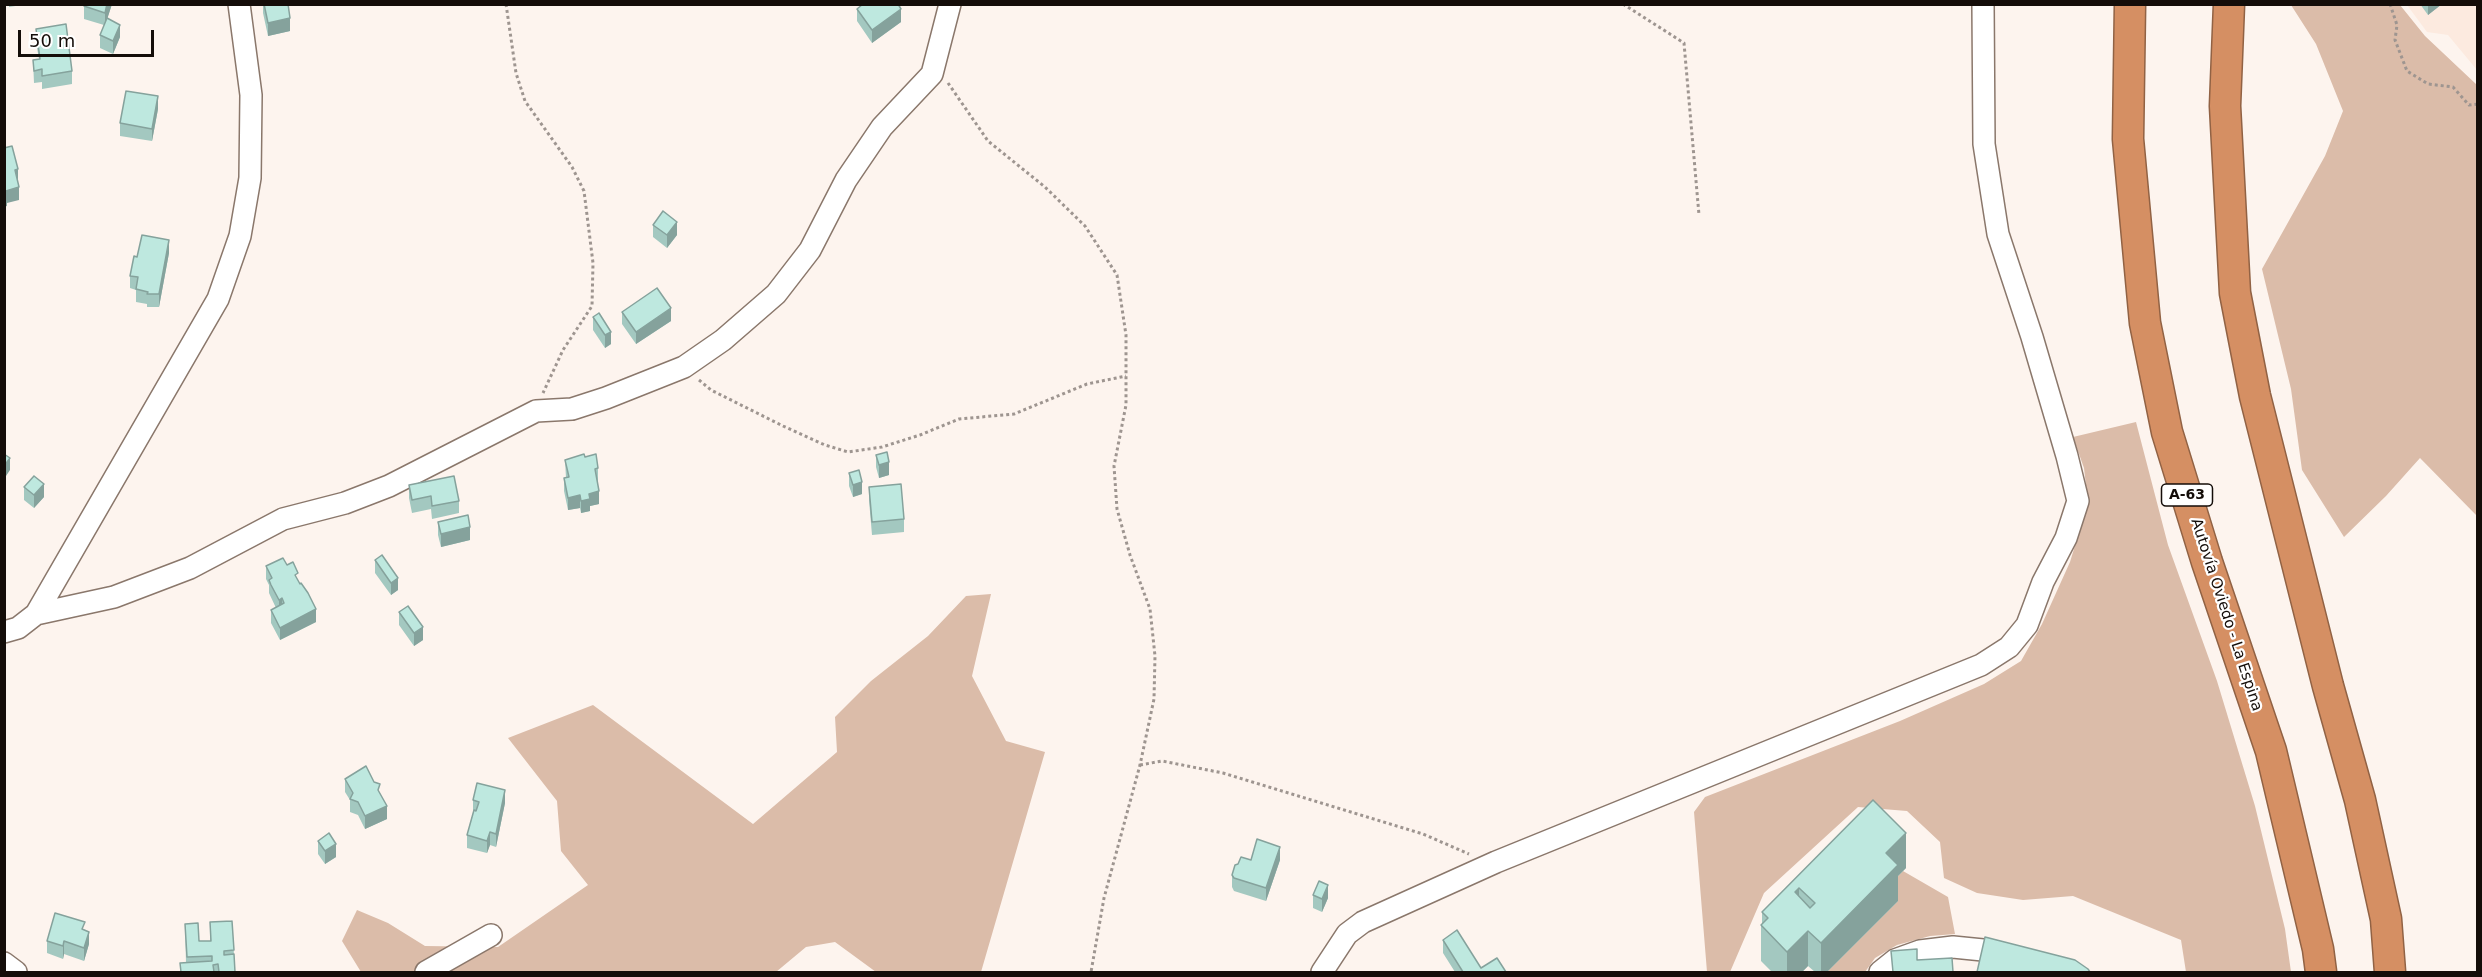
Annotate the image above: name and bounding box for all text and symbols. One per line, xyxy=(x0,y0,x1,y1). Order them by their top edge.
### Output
scale bar xyxy=(21,18,158,56)
text: 50 m xyxy=(29,30,75,51)
road number: A-63 xyxy=(2162,484,2212,506)
street label: Autovía Oviedo - La Espina xyxy=(2186,516,2266,714)

